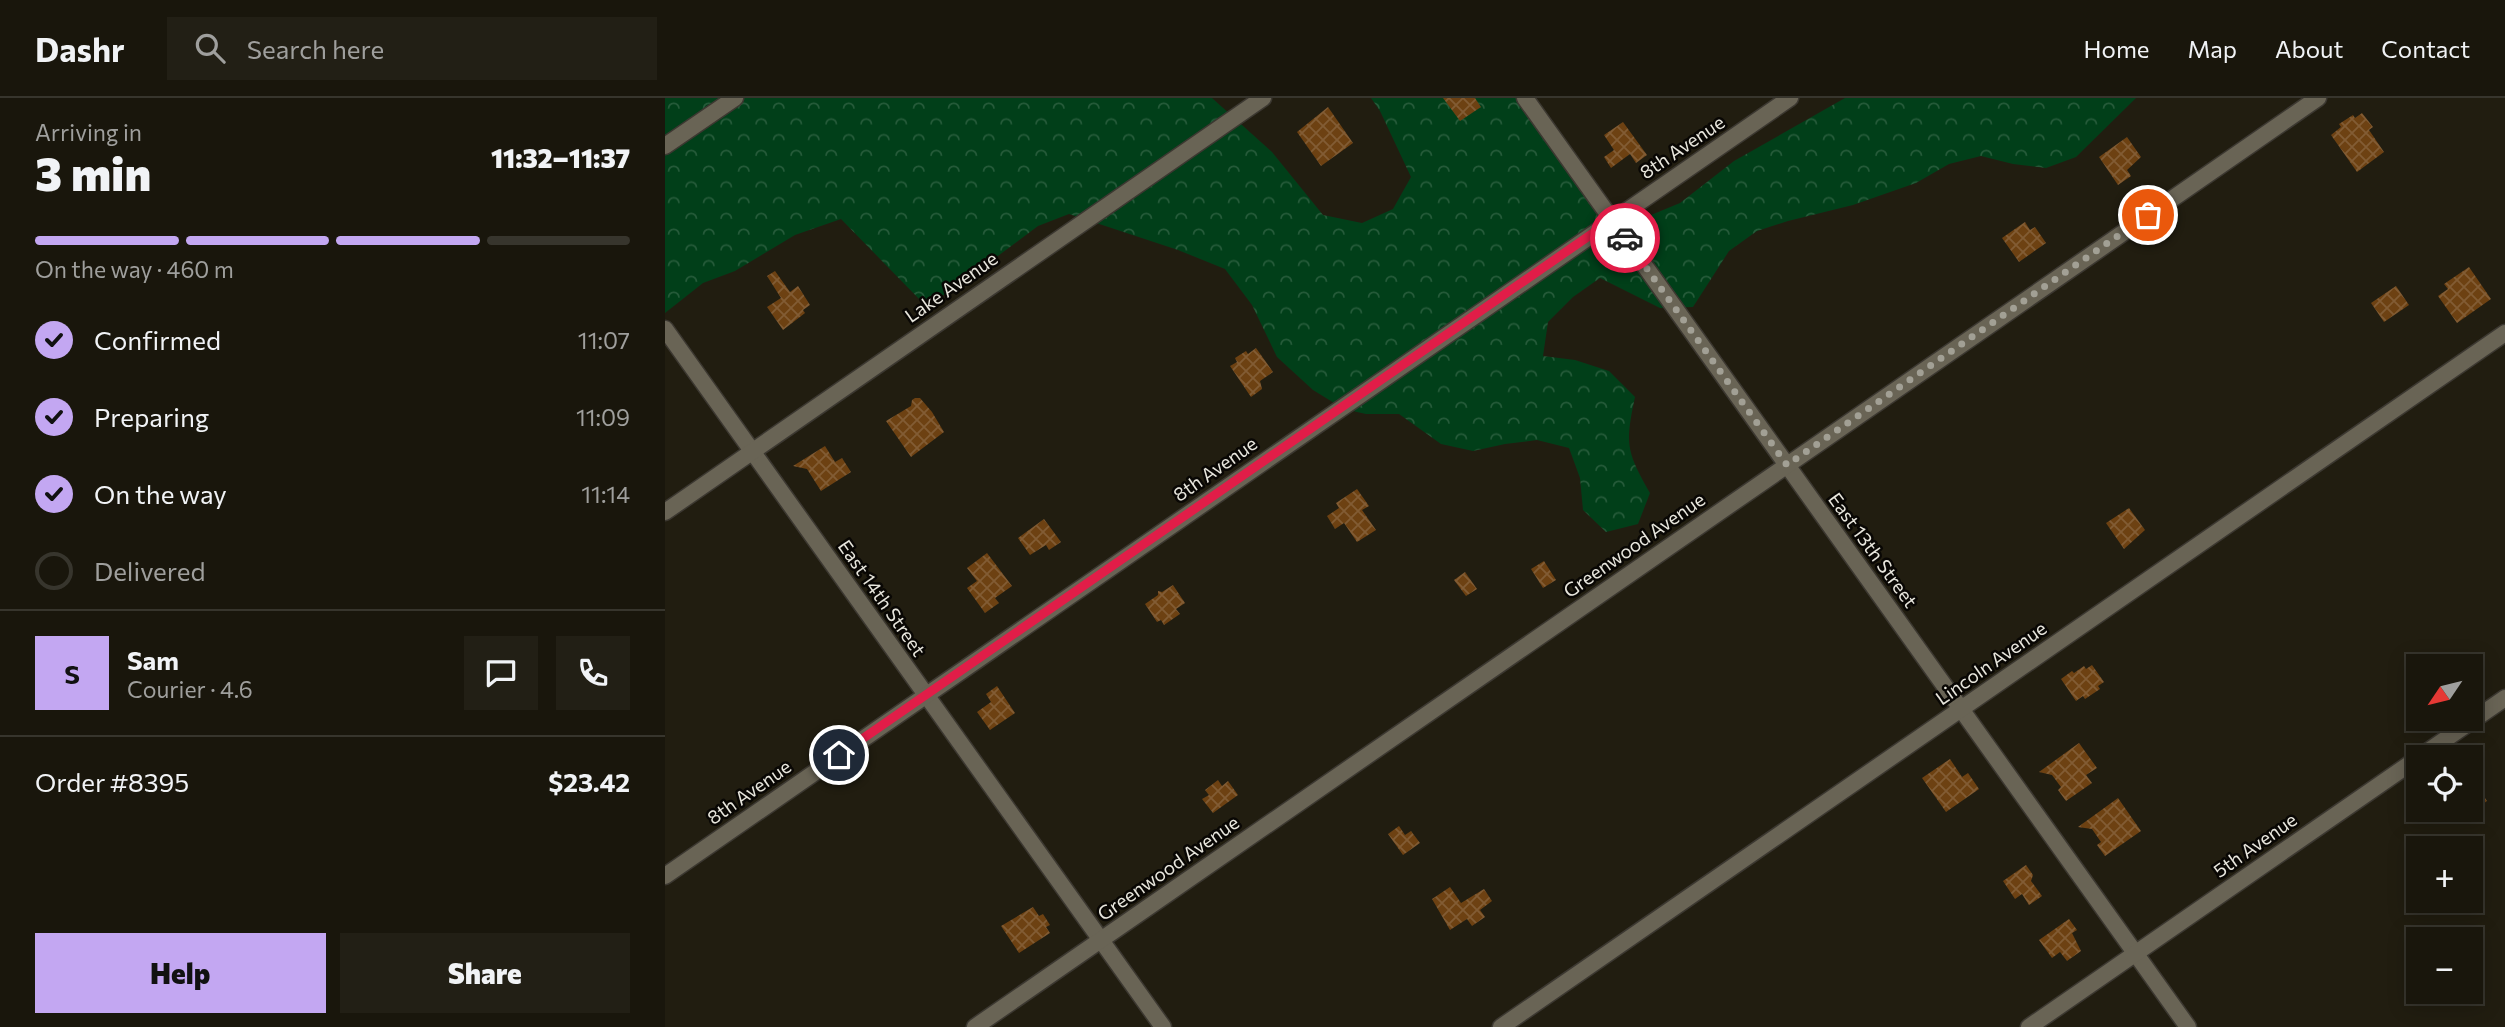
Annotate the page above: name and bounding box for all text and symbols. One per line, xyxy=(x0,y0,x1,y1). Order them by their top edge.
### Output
search box xyxy=(167,17,657,80)
text: Dashr xyxy=(35,28,125,69)
icon: search xyxy=(191,29,229,67)
text: Search here xyxy=(247,33,384,64)
text: Home xyxy=(2084,34,2150,63)
text: Map xyxy=(2188,34,2237,63)
text: About xyxy=(2275,34,2343,63)
text: Contact xyxy=(2381,34,2470,63)
street label: 8th Avenue xyxy=(1635,110,1728,183)
text: Arriving in xyxy=(35,118,142,146)
text: 11:32–11:37 xyxy=(491,142,630,173)
text: 3 min xyxy=(35,144,151,200)
pin xyxy=(2118,185,2178,245)
icon: bag xyxy=(2129,196,2167,234)
courier xyxy=(1590,203,1660,273)
icon: car xyxy=(1606,219,1644,257)
street label: Lake Avenue xyxy=(900,246,1001,327)
text: On the way · 460 m xyxy=(35,255,234,283)
icon: check xyxy=(35,321,73,359)
text: Confirmed xyxy=(94,324,221,355)
text: 11:07 xyxy=(578,326,630,354)
icon: check xyxy=(35,398,73,436)
text: Preparing xyxy=(94,401,209,432)
text: 11:09 xyxy=(576,403,630,431)
street label: 8th Avenue xyxy=(1168,431,1261,506)
icon: check xyxy=(35,475,73,513)
text: On the way xyxy=(94,478,227,509)
text: 11:14 xyxy=(581,480,630,508)
street label: Greenwood Avenue xyxy=(1559,487,1709,602)
street label: East 13th Street xyxy=(1824,488,1923,612)
street label: East 14th Street xyxy=(834,535,931,660)
text: Delivered xyxy=(94,555,205,586)
street label: Lincoln Avenue xyxy=(1931,616,2051,709)
button: chat xyxy=(464,636,538,710)
button: phone xyxy=(556,636,630,710)
text: Sam xyxy=(127,644,179,675)
north arrow xyxy=(2406,654,2483,732)
map controls xyxy=(2406,654,2483,1004)
text: S xyxy=(64,658,80,689)
text: Courier · 4.6 xyxy=(127,675,253,703)
pin xyxy=(809,725,869,785)
icon: home xyxy=(820,736,858,774)
button: locate xyxy=(2406,745,2483,822)
street label: 8th Avenue xyxy=(702,754,795,829)
text: Order #8395 xyxy=(35,766,189,797)
text: $23.42 xyxy=(548,766,630,797)
street label: 5th Avenue xyxy=(2209,807,2301,882)
street label: Greenwood Avenue xyxy=(1093,810,1243,925)
button: + xyxy=(2406,836,2483,913)
button: − xyxy=(2406,927,2483,1004)
button: Help xyxy=(35,933,326,1013)
button: Share xyxy=(340,933,630,1013)

